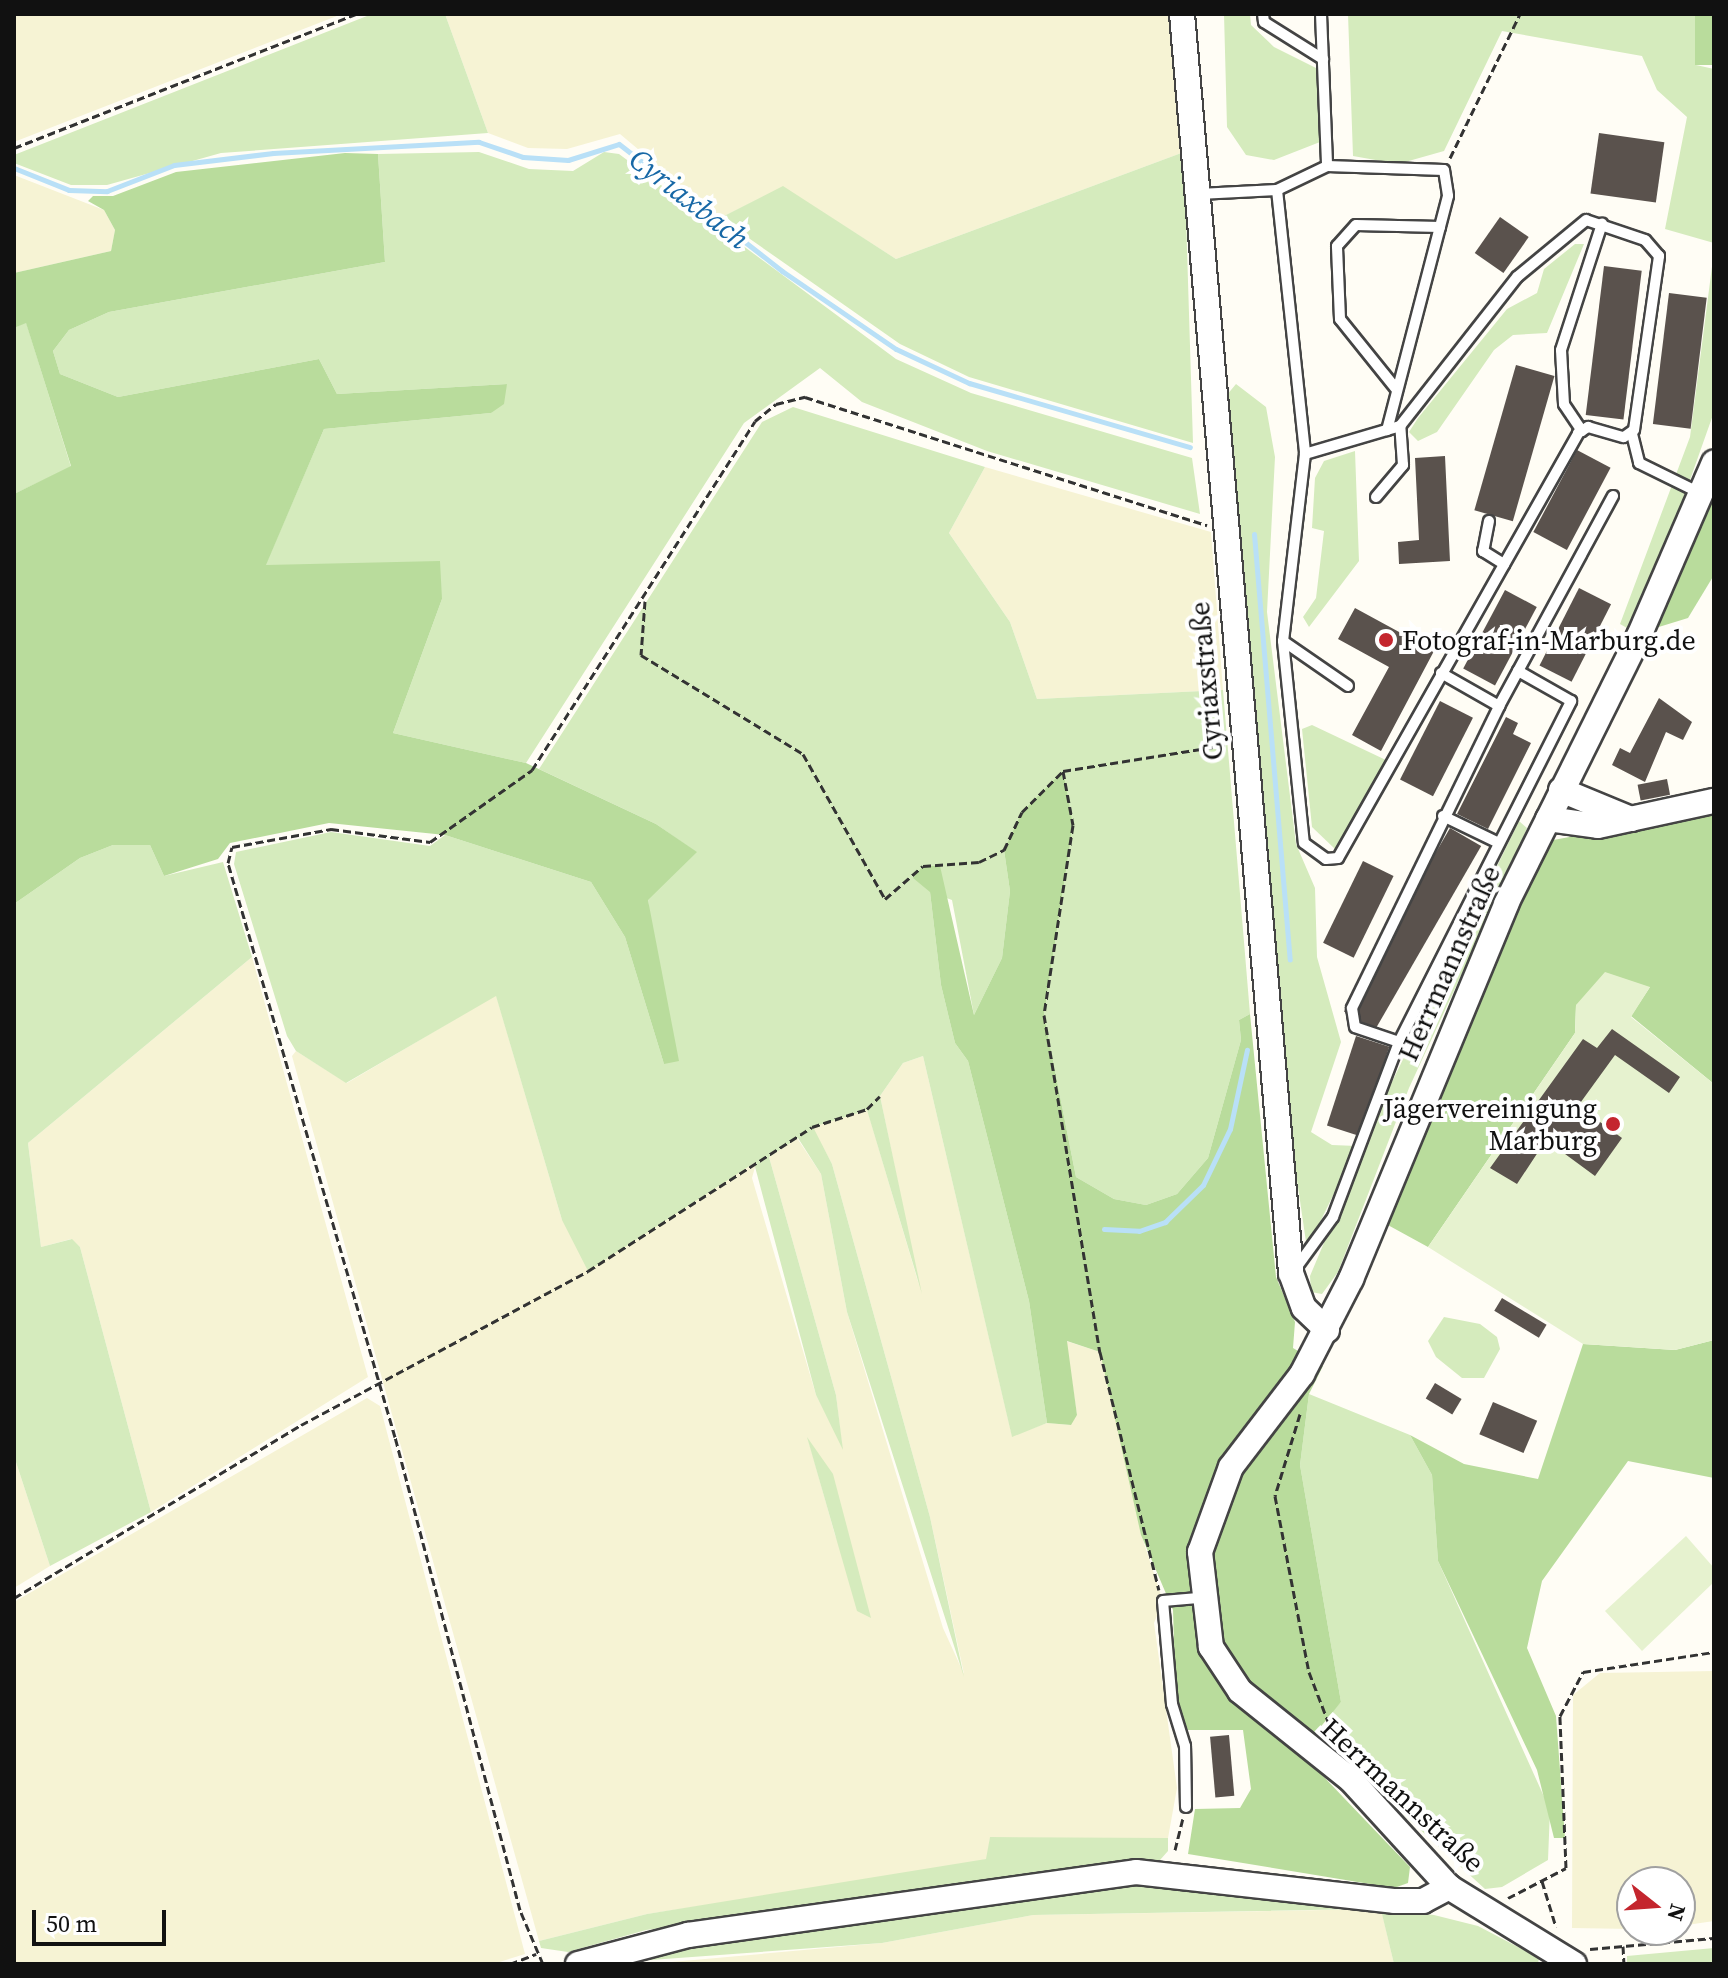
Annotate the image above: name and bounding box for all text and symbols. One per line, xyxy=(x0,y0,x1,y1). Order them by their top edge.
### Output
water label: Cyriaxbach xyxy=(622,141,756,257)
street label: Cyriaxstraße xyxy=(1182,600,1230,762)
place label: Fotograf-in-Marburg.de xyxy=(1402,623,1696,657)
marker: Fotograf-in-Marburg.de xyxy=(1377,631,1395,649)
street label: Herrmannstraße xyxy=(1391,860,1507,1066)
place label: Jägervereinigung Marburg xyxy=(1383,1091,1597,1157)
marker: Jägervereinigung Marburg xyxy=(1604,1115,1622,1133)
street label: Herrmannstraße xyxy=(1315,1711,1491,1879)
north arrow xyxy=(1616,1866,1696,1946)
scale bar xyxy=(36,1894,170,1944)
text: N xyxy=(1660,1900,1694,1924)
text: 50 m xyxy=(46,1907,97,1940)

